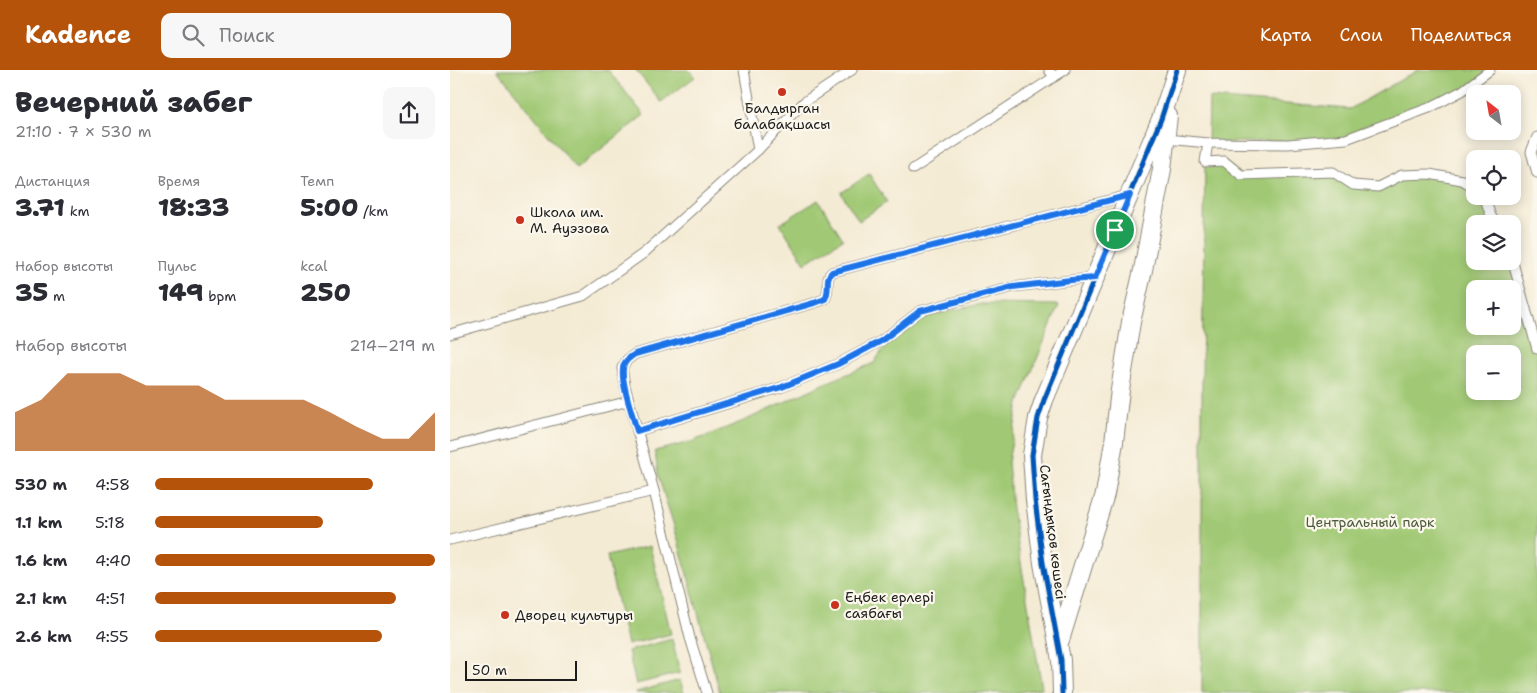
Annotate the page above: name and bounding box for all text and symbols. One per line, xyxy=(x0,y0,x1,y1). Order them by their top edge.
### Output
search box xyxy=(161,13,511,58)
text: Kadence xyxy=(25,19,131,51)
icon: search xyxy=(179,21,207,49)
text: Поиск xyxy=(219,23,275,48)
text: Карта xyxy=(1260,23,1311,47)
text: Слои xyxy=(1339,23,1383,47)
text: Поделиться xyxy=(1411,23,1512,47)
text: Вечерний забег xyxy=(15,83,252,121)
north arrow xyxy=(1466,85,1521,140)
map controls xyxy=(1466,85,1521,400)
marker: Балдырган балабақшасы xyxy=(776,86,788,98)
button: share xyxy=(383,87,435,139)
place label: Балдырган балабақшасы xyxy=(734,99,830,133)
text: 21:10 · 7 × 530 m xyxy=(15,121,151,142)
button: locate xyxy=(1466,150,1521,205)
text: Дистанция xyxy=(15,172,90,190)
text: Время xyxy=(158,172,200,190)
text: Темп xyxy=(300,172,334,190)
text: 3.71 xyxy=(15,190,65,224)
text: 18:33 xyxy=(158,190,229,224)
text: 5:00 xyxy=(300,190,359,224)
text: km xyxy=(65,202,90,220)
text: /km xyxy=(359,202,388,220)
place label: Школа им. М. Ауэзова xyxy=(530,203,609,237)
pin xyxy=(1094,209,1136,251)
marker: Школа им. М. Ауэзова xyxy=(514,214,526,226)
button: layers xyxy=(1466,215,1521,270)
icon: arrive xyxy=(1101,216,1129,244)
text: Набор высоты xyxy=(15,257,113,275)
text: Пульс xyxy=(158,257,197,275)
text: kcal xyxy=(300,257,328,275)
text: 35 xyxy=(15,275,48,309)
text: 149 xyxy=(158,275,203,309)
text: 250 xyxy=(300,275,351,309)
button: + xyxy=(1466,280,1521,335)
text: m xyxy=(48,287,65,305)
text: bpm xyxy=(203,287,236,305)
text: Набор высоты xyxy=(15,335,127,356)
text: 214–219 m xyxy=(349,335,435,356)
button: − xyxy=(1466,345,1521,400)
street label: Сағындықов көшесі xyxy=(1036,464,1070,600)
text: 530 m xyxy=(15,474,67,495)
text: 4:58 xyxy=(95,474,130,495)
text: 1.1 km xyxy=(15,512,62,533)
text: 5:18 xyxy=(95,512,125,533)
park label: Центральный парк xyxy=(1306,513,1435,531)
text: 1.6 km xyxy=(15,550,67,571)
text: 4:40 xyxy=(95,550,131,571)
text: 2.1 km xyxy=(15,588,67,609)
text: 4:51 xyxy=(95,588,125,609)
place label: Еңбек ерлері саябағы xyxy=(845,588,934,622)
marker: Еңбек ерлері саябағы xyxy=(829,599,841,611)
place label: Дворец культуры xyxy=(515,606,633,624)
marker: Дворец культуры xyxy=(499,609,511,621)
text: 2.6 km xyxy=(15,626,72,647)
text: 4:55 xyxy=(95,626,129,647)
scale bar xyxy=(465,658,578,681)
text: 50 m xyxy=(472,661,507,679)

